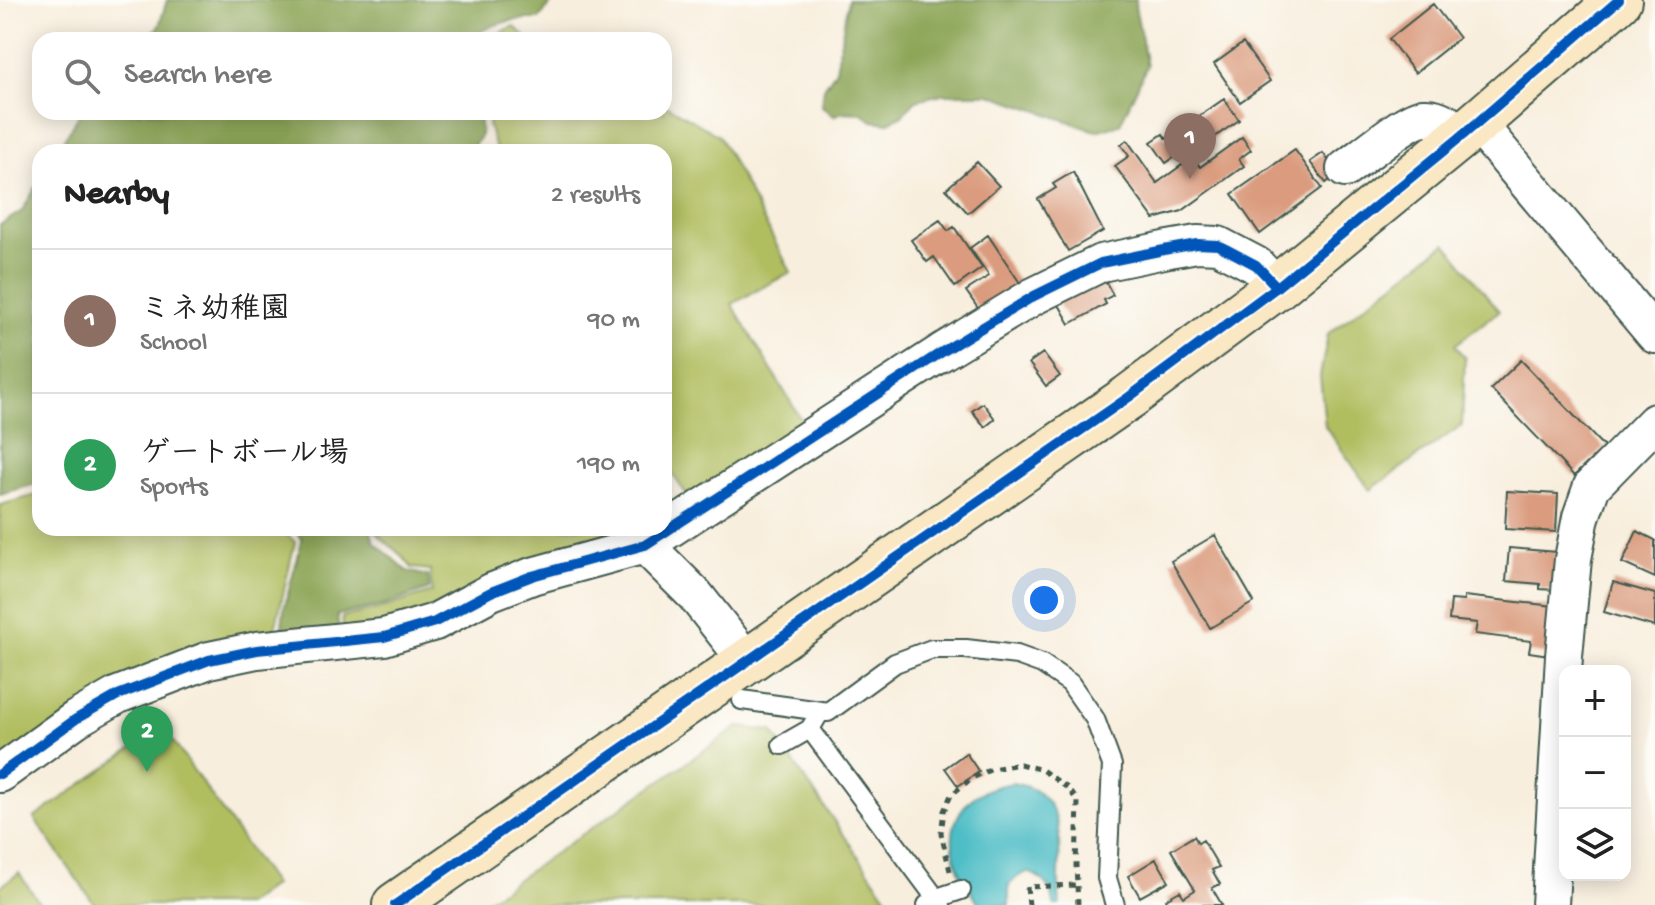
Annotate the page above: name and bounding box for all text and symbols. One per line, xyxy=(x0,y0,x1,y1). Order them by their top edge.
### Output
search box xyxy=(32,32,672,120)
icon: search xyxy=(60,54,104,98)
text: Search here xyxy=(124,59,272,94)
pin: 1 xyxy=(1164,113,1216,179)
text: Nearby xyxy=(64,176,169,216)
text: 2 results xyxy=(551,181,640,212)
text: ミネ幼稚園 xyxy=(140,294,290,329)
text: 1 xyxy=(85,306,95,337)
text: 90 m xyxy=(588,306,640,337)
text: School xyxy=(140,329,208,360)
text: ゲートボール場 xyxy=(140,438,349,473)
text: 2 xyxy=(84,450,96,481)
text: 190 m xyxy=(577,450,640,481)
text: Sports xyxy=(140,473,208,504)
your location xyxy=(1024,580,1064,620)
map controls xyxy=(1559,665,1631,881)
button: + xyxy=(1559,665,1631,737)
pin: 2 xyxy=(121,706,173,772)
button: − xyxy=(1559,737,1631,809)
button: layers xyxy=(1559,809,1631,881)

